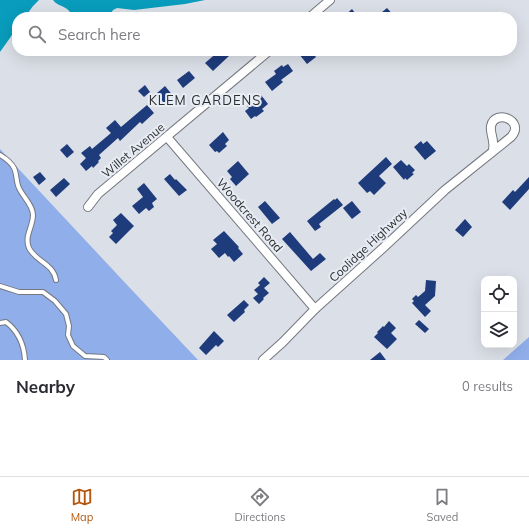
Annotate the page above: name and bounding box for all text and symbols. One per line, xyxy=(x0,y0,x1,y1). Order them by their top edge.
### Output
search box xyxy=(12,12,517,56)
icon: search xyxy=(26,23,48,45)
text: Search here xyxy=(58,25,140,44)
district label: KLEM GARDENS xyxy=(149,92,261,108)
street label: Willet Avenue xyxy=(98,119,168,181)
street label: Woodcrest Road xyxy=(214,175,286,255)
street label: Coolidge Highway xyxy=(326,205,411,285)
map controls xyxy=(481,276,517,348)
button: locate xyxy=(481,276,517,312)
button: layers xyxy=(481,312,517,348)
text: Nearby xyxy=(16,376,75,397)
text: 0 results xyxy=(462,378,513,394)
tab: Map xyxy=(71,486,93,524)
tab: Directions xyxy=(235,486,285,524)
tab: Saved xyxy=(427,486,458,524)

